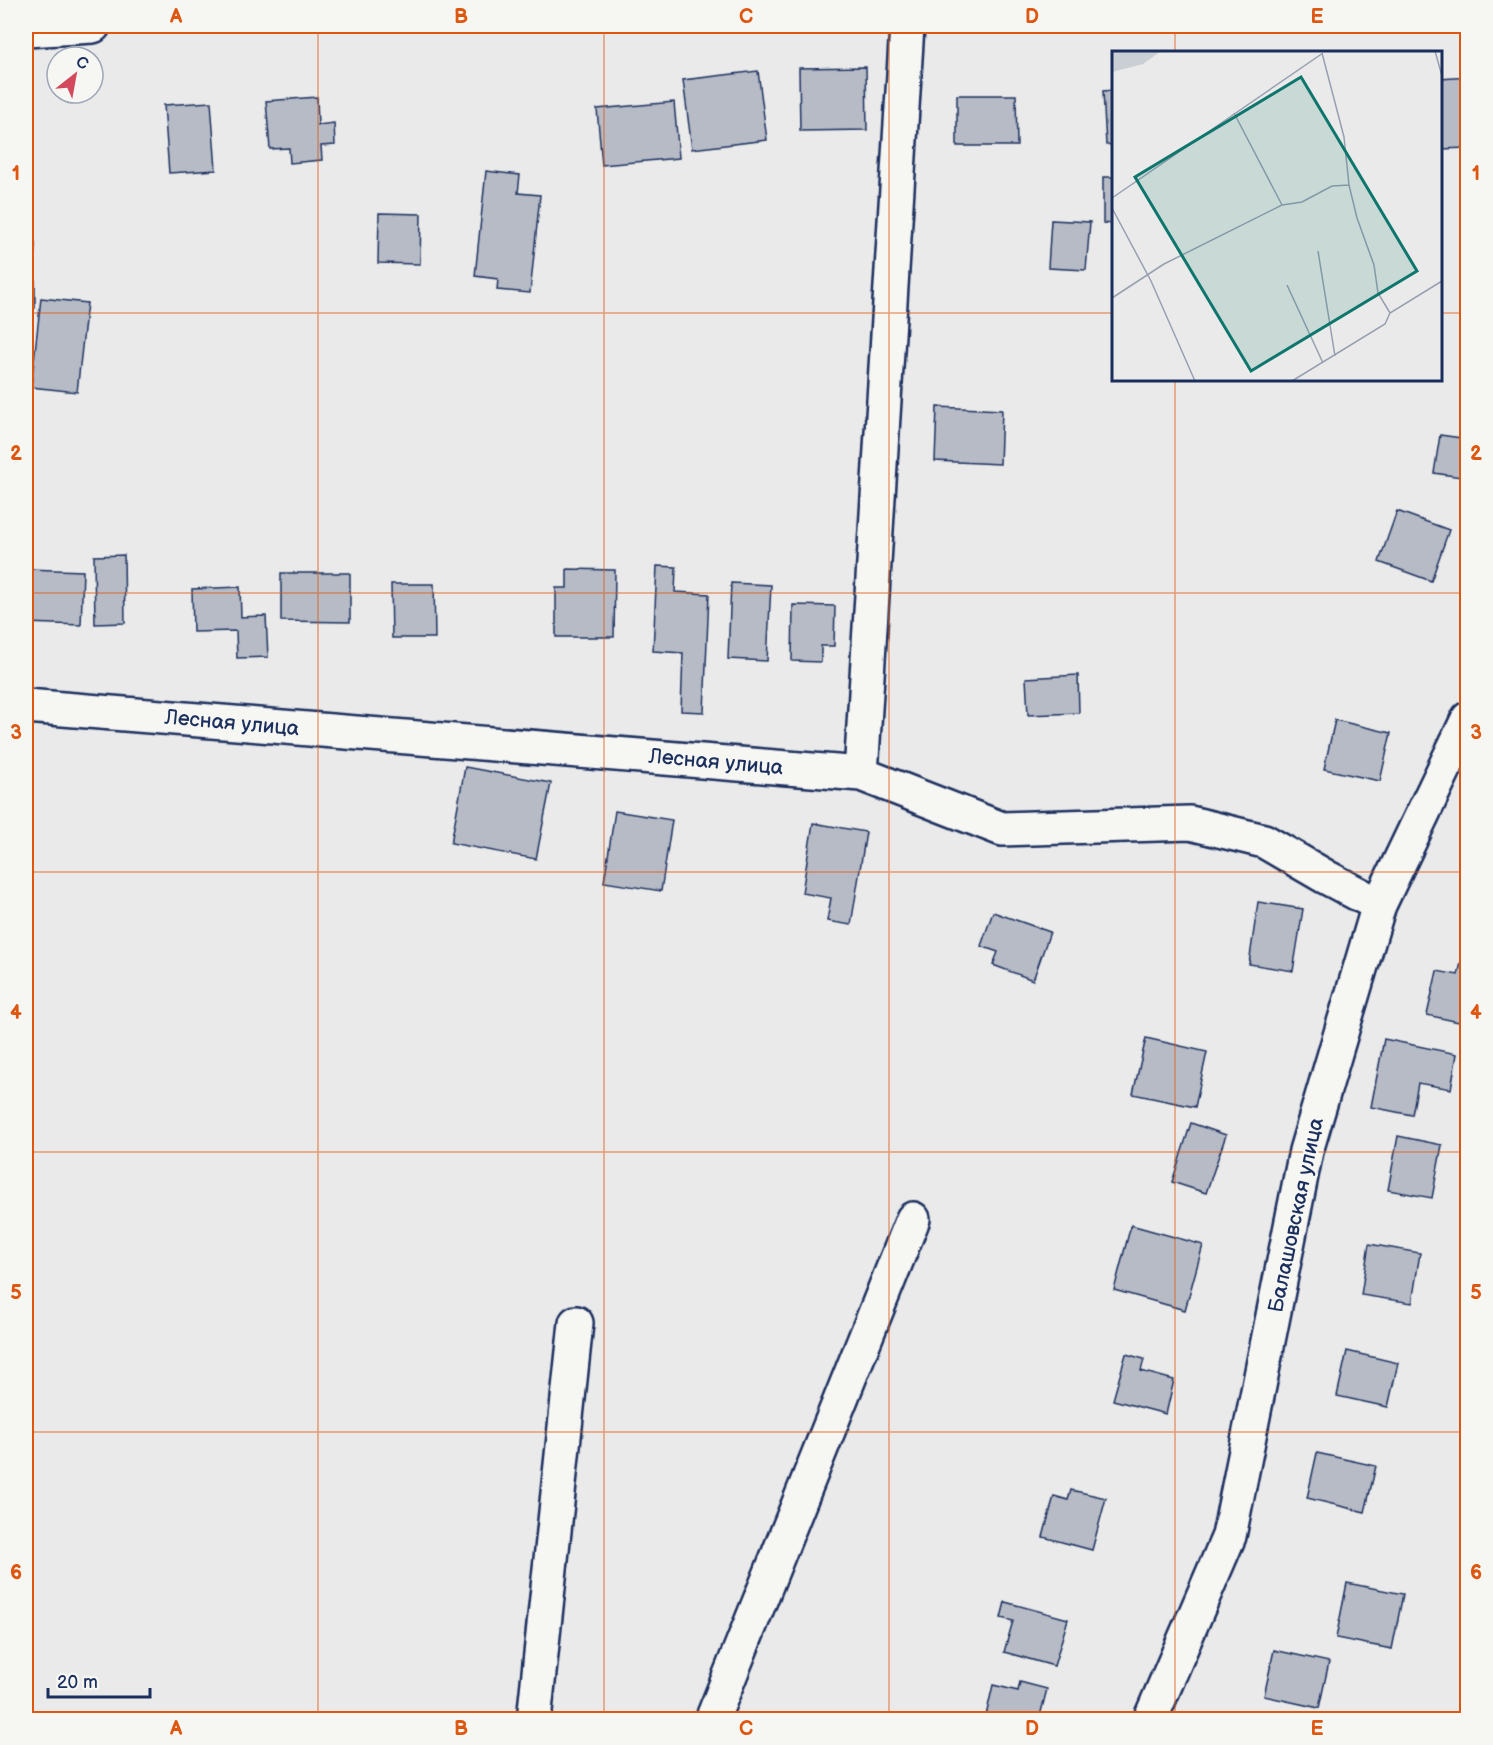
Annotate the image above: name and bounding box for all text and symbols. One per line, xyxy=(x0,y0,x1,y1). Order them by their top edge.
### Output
text: A xyxy=(169,5,183,29)
text: B xyxy=(454,5,468,29)
text: C xyxy=(739,5,753,29)
text: D xyxy=(1025,5,1039,29)
text: E xyxy=(1311,5,1324,29)
north arrow xyxy=(45,45,105,105)
inset map xyxy=(1112,51,1442,381)
text: С xyxy=(72,52,92,74)
text: 1 xyxy=(12,162,20,186)
text: 1 xyxy=(1472,162,1480,186)
text: 2 xyxy=(10,442,22,466)
text: 2 xyxy=(1470,442,1482,466)
street label: Лесная улица xyxy=(163,705,301,741)
text: 3 xyxy=(10,721,22,745)
text: 3 xyxy=(1470,721,1482,745)
street label: Лесная улица xyxy=(647,744,785,780)
text: 4 xyxy=(10,1001,22,1025)
text: 4 xyxy=(1470,1001,1482,1025)
street label: Балашовская улица xyxy=(1263,1115,1329,1315)
text: 5 xyxy=(10,1281,22,1305)
text: 5 xyxy=(1470,1281,1482,1305)
text: 6 xyxy=(10,1561,22,1585)
text: 6 xyxy=(1470,1561,1482,1585)
scale bar xyxy=(48,1661,150,1699)
text: 20 m xyxy=(57,1672,98,1693)
text: A xyxy=(169,1717,183,1741)
text: B xyxy=(454,1717,468,1741)
text: C xyxy=(739,1717,753,1741)
text: D xyxy=(1025,1717,1039,1741)
text: E xyxy=(1311,1717,1324,1741)

